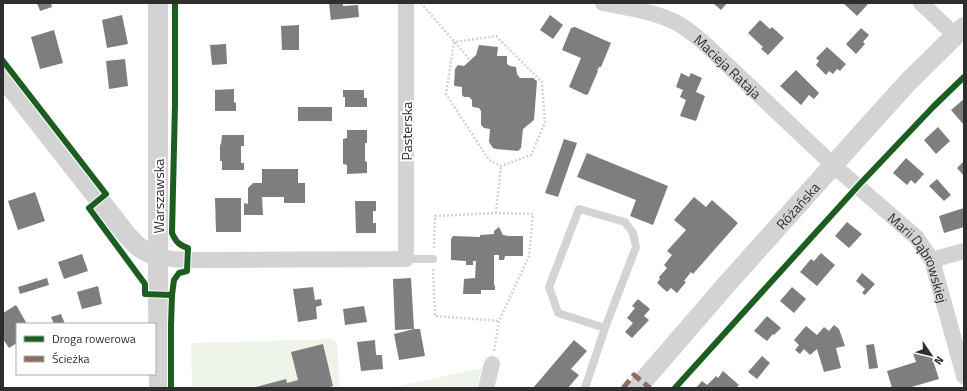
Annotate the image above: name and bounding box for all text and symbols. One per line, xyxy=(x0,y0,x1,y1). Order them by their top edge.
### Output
street label: Macieja Rataja xyxy=(690,29,767,103)
street label: Pasterska xyxy=(396,102,417,160)
street label: Warszawska xyxy=(148,159,169,233)
street label: Różańska xyxy=(770,177,824,234)
street label: Marii Dąbrowskiej xyxy=(884,207,954,305)
legend xyxy=(16,323,156,375)
text: Droga rowerowa xyxy=(52,329,136,348)
north arrow xyxy=(911,335,951,375)
text: Ścieżka xyxy=(52,349,90,368)
text: N xyxy=(930,353,948,368)

